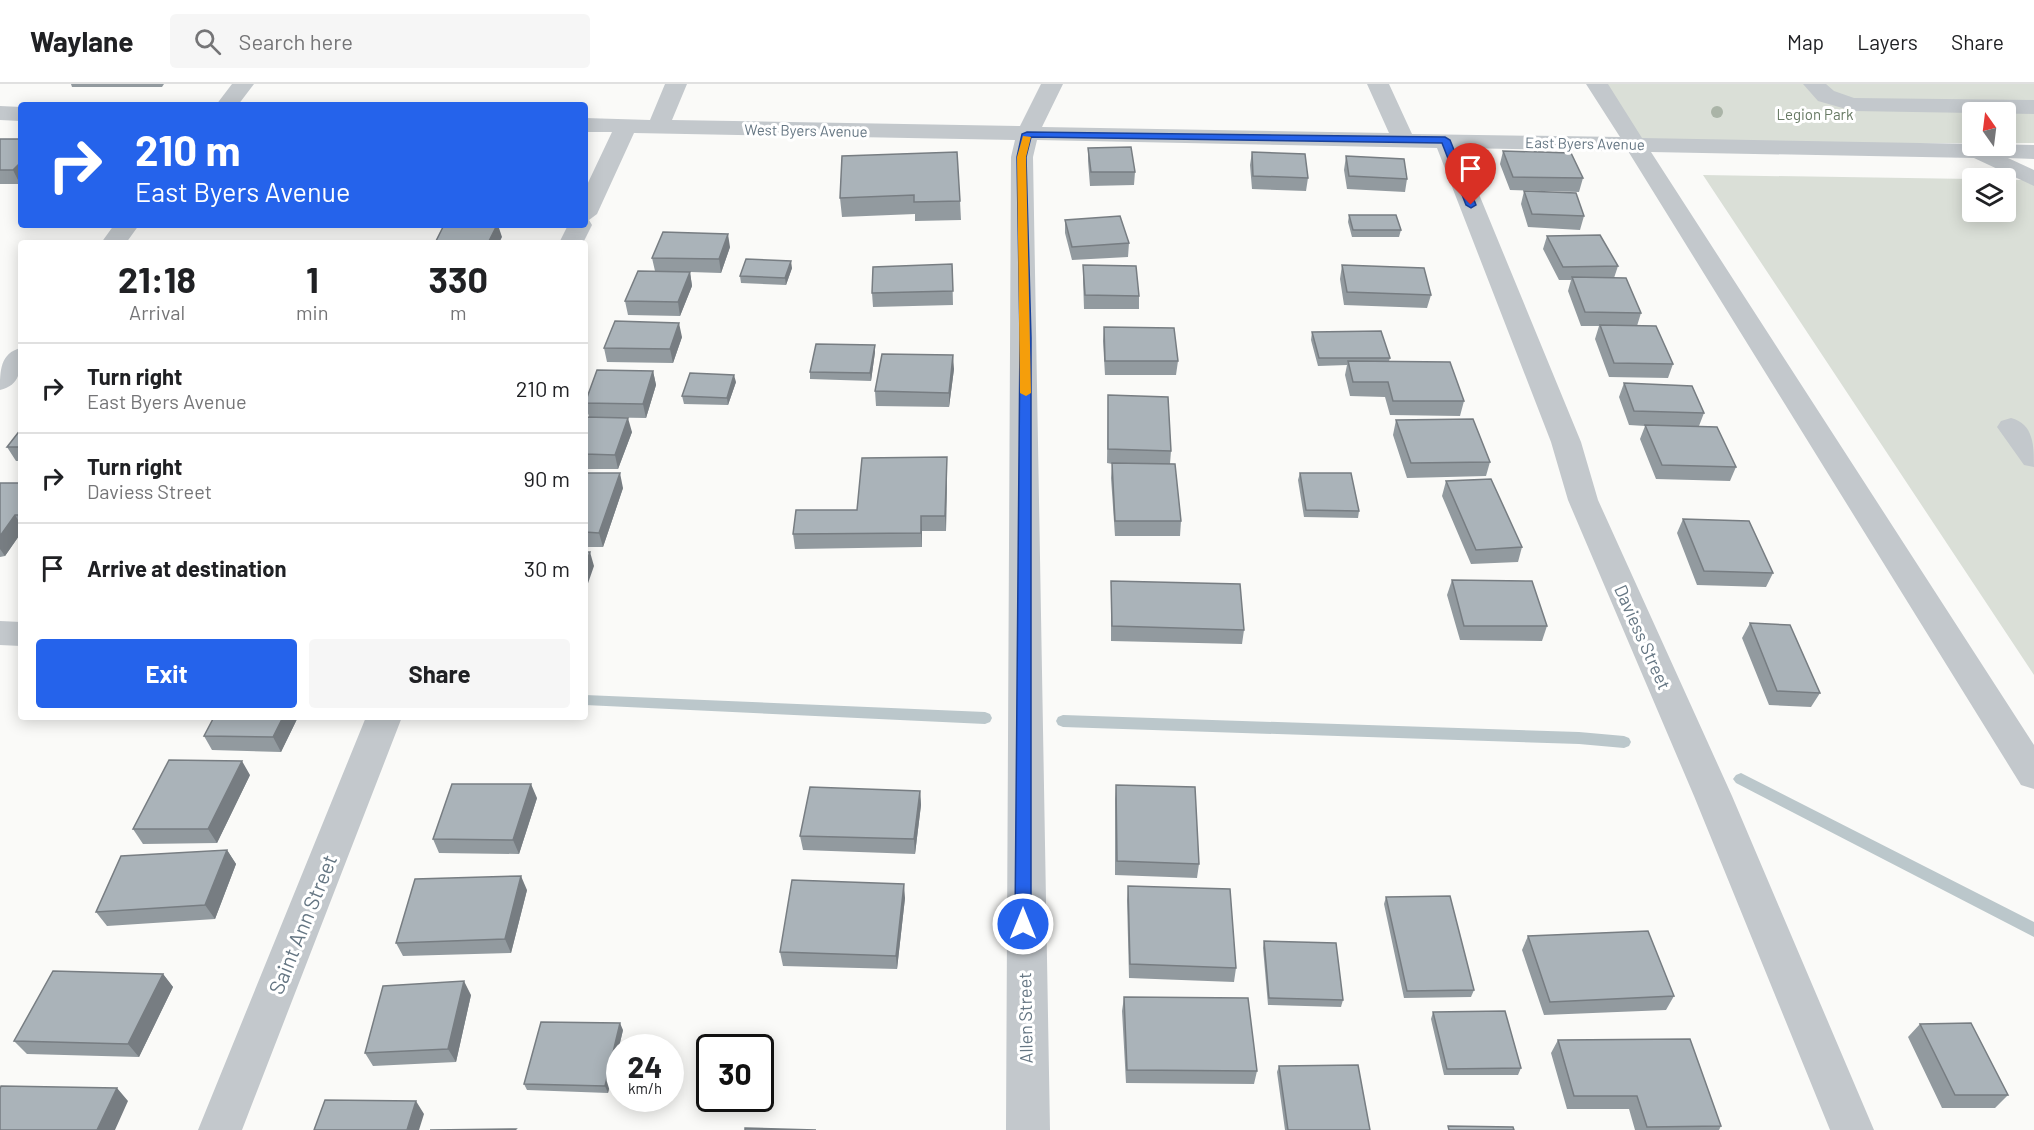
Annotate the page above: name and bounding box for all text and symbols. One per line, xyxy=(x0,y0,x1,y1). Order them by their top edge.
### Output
search box xyxy=(170,14,590,68)
text: Waylane xyxy=(30,24,134,58)
icon: search xyxy=(191,25,224,58)
text: Search here xyxy=(239,28,353,54)
text: Map xyxy=(1787,29,1824,54)
text: Layers xyxy=(1857,29,1918,54)
text: Share xyxy=(1951,29,2004,54)
north arrow xyxy=(1962,102,2016,156)
map controls xyxy=(1962,102,2016,222)
park label: Legion Park xyxy=(1776,105,1854,123)
street label: West Byers Avenue xyxy=(744,120,868,140)
text: 210 m xyxy=(135,124,241,174)
icon: right xyxy=(36,126,114,204)
street label: East Byers Avenue xyxy=(1525,133,1645,153)
pin xyxy=(1445,143,1496,205)
icon: arrive xyxy=(1454,152,1487,185)
button: layers xyxy=(1962,168,2016,222)
text: East Byers Avenue xyxy=(135,175,350,207)
text: 21:18 xyxy=(118,257,196,300)
text: 1 xyxy=(306,257,319,300)
text: 330 xyxy=(429,257,488,300)
text: Arrival xyxy=(129,300,185,324)
text: min xyxy=(296,300,329,324)
text: m xyxy=(450,300,467,324)
text: Turn right xyxy=(87,363,182,389)
icon: right xyxy=(36,372,69,405)
text: 210 m xyxy=(516,375,570,401)
text: East Byers Avenue xyxy=(87,389,247,413)
text: Turn right xyxy=(87,453,182,479)
icon: right xyxy=(36,462,69,495)
text: 90 m xyxy=(524,465,570,491)
text: Daviess Street xyxy=(87,479,212,503)
icon: arrive xyxy=(36,552,69,585)
text: Arrive at destination xyxy=(87,555,286,581)
text: 30 m xyxy=(524,555,570,581)
street label: Daviess Street xyxy=(1610,581,1676,693)
button: Exit xyxy=(36,639,297,708)
button: Share xyxy=(309,639,570,708)
street label: Saint Ann Street xyxy=(263,851,341,997)
position arrow xyxy=(991,892,1055,956)
street label: Allen Street xyxy=(1013,972,1037,1064)
speed limit sign: 30 xyxy=(696,1034,774,1112)
text: 24 xyxy=(628,1048,662,1084)
text: km/h xyxy=(628,1079,662,1097)

